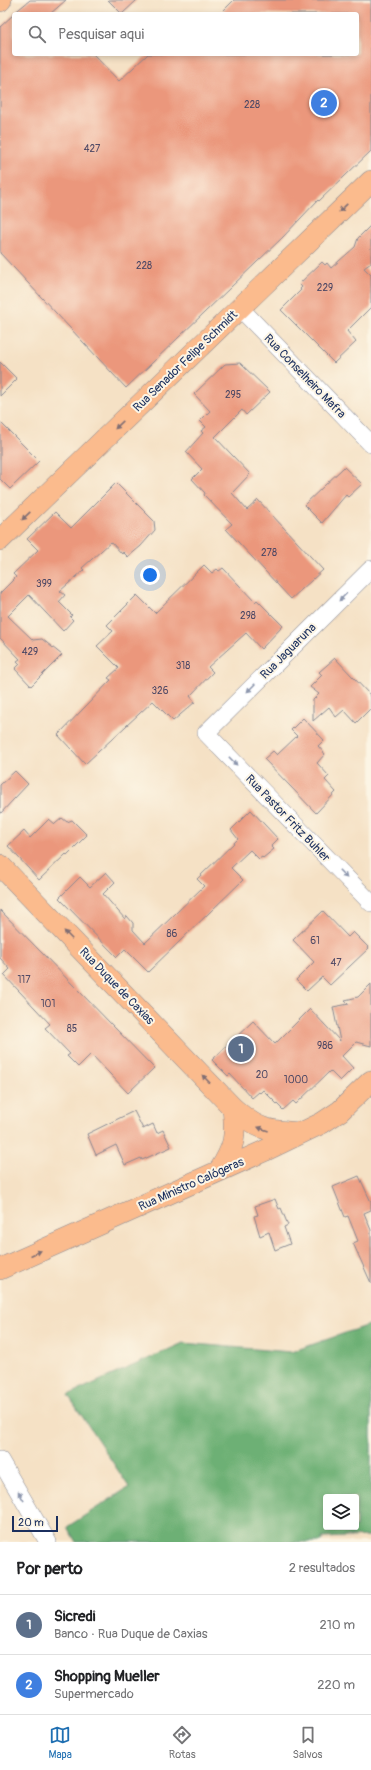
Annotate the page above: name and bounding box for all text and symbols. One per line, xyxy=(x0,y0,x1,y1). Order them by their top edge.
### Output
search box xyxy=(12,12,359,56)
icon: search xyxy=(26,23,48,45)
text: Pesquisar aqui xyxy=(58,25,144,44)
pin: 2 xyxy=(311,88,337,118)
house number: 228 xyxy=(244,99,260,111)
house number: 427 xyxy=(84,143,101,155)
one-way arrow xyxy=(338,203,348,213)
house number: 228 xyxy=(136,260,152,272)
house number: 229 xyxy=(317,282,333,294)
street label: Rua Senador Felipe Schmidt xyxy=(130,307,241,415)
street label: Rua Conselheiro Mafra xyxy=(261,331,349,422)
house number: 295 xyxy=(225,389,241,401)
one-way arrow xyxy=(114,420,124,430)
one-way arrow xyxy=(21,511,31,520)
house number: 278 xyxy=(261,547,277,559)
your location xyxy=(140,565,160,585)
house number: 399 xyxy=(36,578,52,590)
one-way arrow xyxy=(338,592,348,602)
house number: 298 xyxy=(240,610,256,622)
street label: Rua Jaguaruna xyxy=(257,620,320,682)
house number: 429 xyxy=(22,646,38,658)
house number: 318 xyxy=(176,660,190,672)
one-way arrow xyxy=(246,683,256,693)
house number: 326 xyxy=(152,685,169,697)
one-way arrow xyxy=(228,756,238,766)
street label: Rua Pastor Fritz Buhler xyxy=(242,772,334,866)
one-way arrow xyxy=(338,869,348,879)
house number: 86 xyxy=(167,928,178,940)
one-way arrow xyxy=(63,930,72,940)
house number: 61 xyxy=(310,935,320,947)
street label: Rua Duque de Caxias xyxy=(76,945,158,1028)
house number: 47 xyxy=(330,957,342,969)
house number: 117 xyxy=(17,974,31,986)
house number: 101 xyxy=(41,998,55,1010)
house number: 85 xyxy=(67,1023,77,1035)
pin: 1 xyxy=(228,1034,254,1064)
house number: 986 xyxy=(317,1040,333,1052)
house number: 20 xyxy=(256,1069,268,1081)
house number: 1000 xyxy=(284,1074,308,1086)
one-way arrow xyxy=(202,1075,211,1084)
one-way arrow xyxy=(257,1125,269,1131)
street label: Rua Ministro Calógeras xyxy=(136,1154,247,1214)
one-way arrow xyxy=(30,1250,42,1256)
one-way arrow xyxy=(17,1490,24,1502)
map controls xyxy=(323,1494,359,1530)
button: layers xyxy=(323,1494,359,1530)
scale bar xyxy=(12,1514,58,1533)
text: 20 m xyxy=(18,1516,44,1529)
text: Por perto xyxy=(16,1558,83,1579)
text: 2 resultados xyxy=(289,1560,355,1576)
text: Sicredi xyxy=(54,1607,96,1626)
text: 1 xyxy=(26,1617,32,1633)
text: 210 m xyxy=(319,1617,355,1633)
text: Banco · Rua Duque de Caxias xyxy=(54,1626,208,1642)
text: Shopping Mueller xyxy=(54,1667,160,1686)
text: 2 xyxy=(25,1677,33,1693)
text: 220 m xyxy=(317,1677,355,1693)
text: Supermercado xyxy=(54,1686,134,1702)
tab: Mapa xyxy=(48,1724,72,1761)
tab: Rotas xyxy=(169,1724,196,1761)
tab: Salvos xyxy=(293,1724,322,1761)

